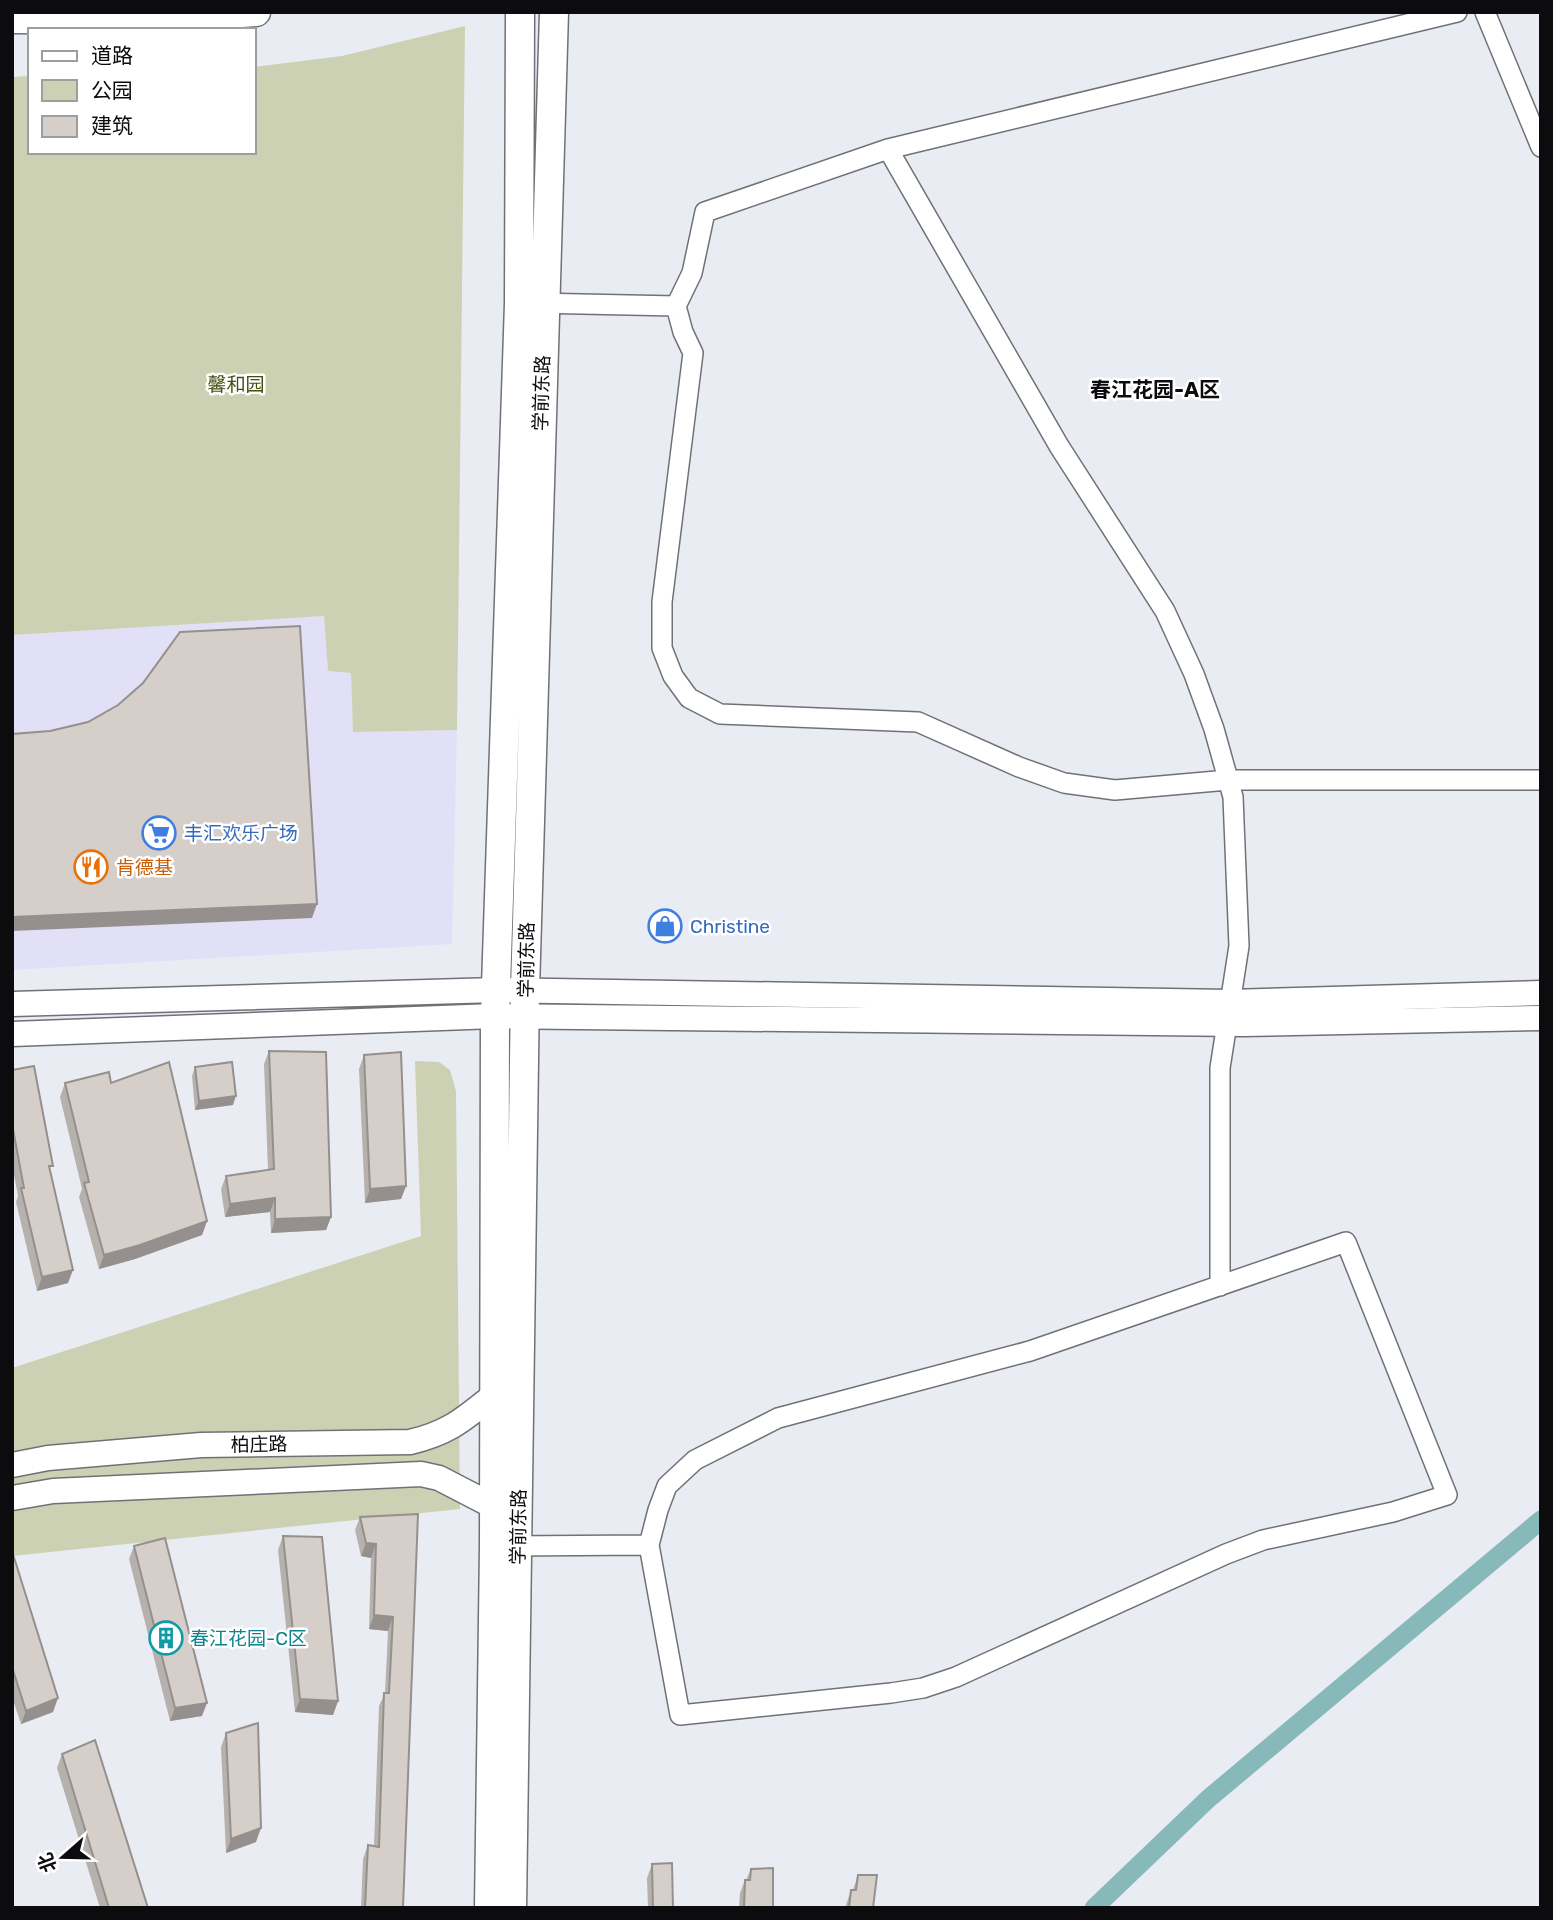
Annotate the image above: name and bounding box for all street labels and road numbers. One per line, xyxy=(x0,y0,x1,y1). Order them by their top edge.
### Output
street label: 学前东路 xyxy=(529,355,554,431)
street label: 学前东路 xyxy=(514,922,539,998)
street label: 柏庄路 xyxy=(230,1433,288,1456)
street label: 学前东路 xyxy=(506,1489,531,1565)

